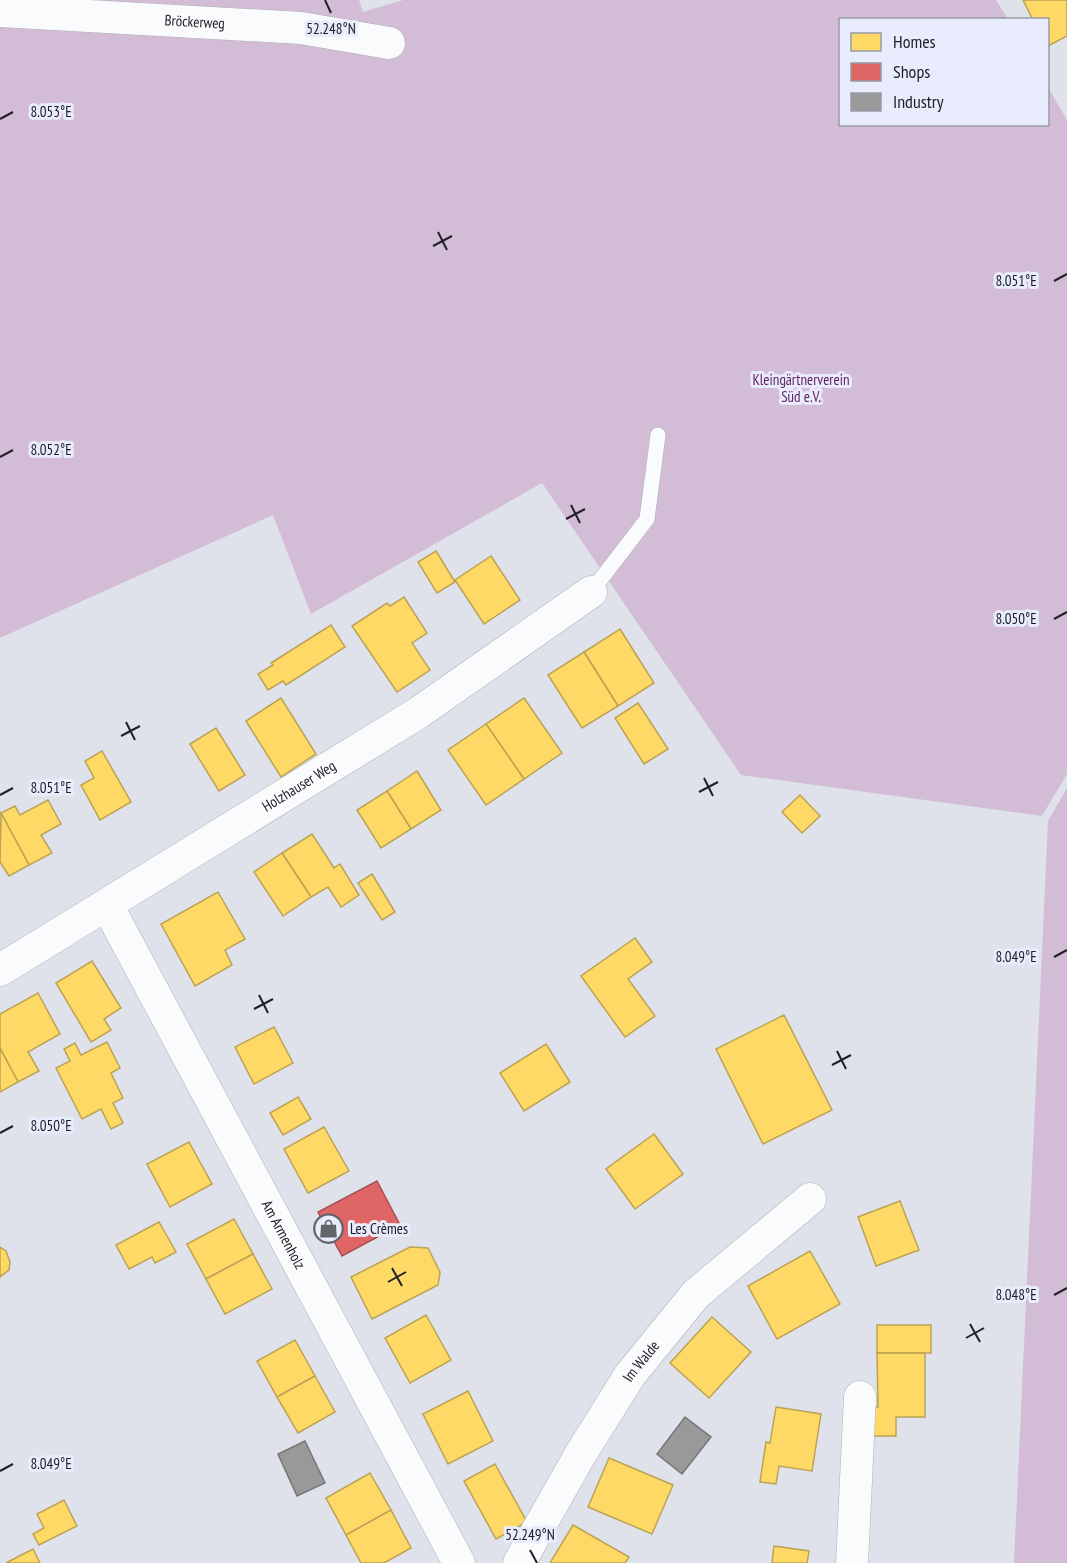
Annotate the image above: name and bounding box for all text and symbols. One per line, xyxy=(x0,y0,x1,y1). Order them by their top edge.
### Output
street label: Bröckerweg xyxy=(164,10,225,33)
legend xyxy=(839,18,1049,126)
text: 52.248°N xyxy=(306,19,356,38)
text: Homes xyxy=(893,30,936,53)
text: Shops xyxy=(893,60,930,83)
text: Industry xyxy=(893,90,944,113)
text: 8.053°E xyxy=(30,102,72,121)
text: 8.051°E xyxy=(995,271,1037,290)
park label: Kleingärtnerverein Süd e.V. xyxy=(752,370,850,406)
text: 8.052°E xyxy=(30,440,72,459)
text: 8.050°E xyxy=(995,609,1037,628)
street label: Holzhauser Weg xyxy=(258,756,339,816)
text: 8.051°E xyxy=(30,778,72,797)
text: 8.049°E xyxy=(995,947,1037,966)
text: 8.050°E xyxy=(30,1116,72,1135)
street label: Am Armenholz xyxy=(258,1197,310,1272)
shop icon: Les Crèmes xyxy=(313,1213,345,1245)
place label: Les Crèmes xyxy=(350,1219,408,1238)
text: 8.048°E xyxy=(995,1285,1037,1304)
street label: Im Walde xyxy=(618,1336,663,1385)
text: 8.049°E xyxy=(30,1454,72,1473)
text: 52.249°N xyxy=(505,1525,555,1544)

